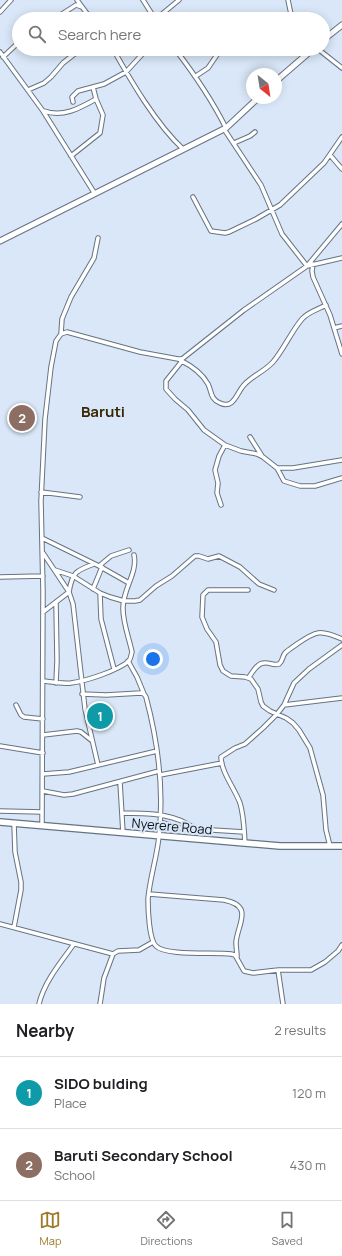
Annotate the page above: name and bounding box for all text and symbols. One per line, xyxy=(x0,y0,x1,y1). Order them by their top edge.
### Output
search box xyxy=(12,12,330,56)
icon: search xyxy=(26,23,48,45)
text: Search here xyxy=(58,24,141,45)
north arrow xyxy=(246,68,282,104)
district label: Baruti xyxy=(81,401,125,422)
pin: 2 xyxy=(9,403,35,433)
your location xyxy=(143,649,163,669)
pin: 1 xyxy=(87,701,113,731)
street label: Nyerere Road xyxy=(131,814,213,838)
text: Nearby xyxy=(16,1019,74,1042)
text: 2 results xyxy=(274,1021,326,1039)
text: SIDO bulding xyxy=(54,1073,148,1094)
text: 1 xyxy=(26,1084,32,1102)
text: 120 m xyxy=(292,1084,326,1102)
text: Place xyxy=(54,1094,87,1112)
text: Baruti Secondary School xyxy=(54,1145,233,1166)
text: 2 xyxy=(25,1156,33,1174)
text: 430 m xyxy=(290,1156,326,1174)
text: School xyxy=(54,1166,95,1184)
tab: Map xyxy=(39,1209,61,1248)
tab: Directions xyxy=(140,1209,193,1248)
tab: Saved xyxy=(272,1209,303,1248)

